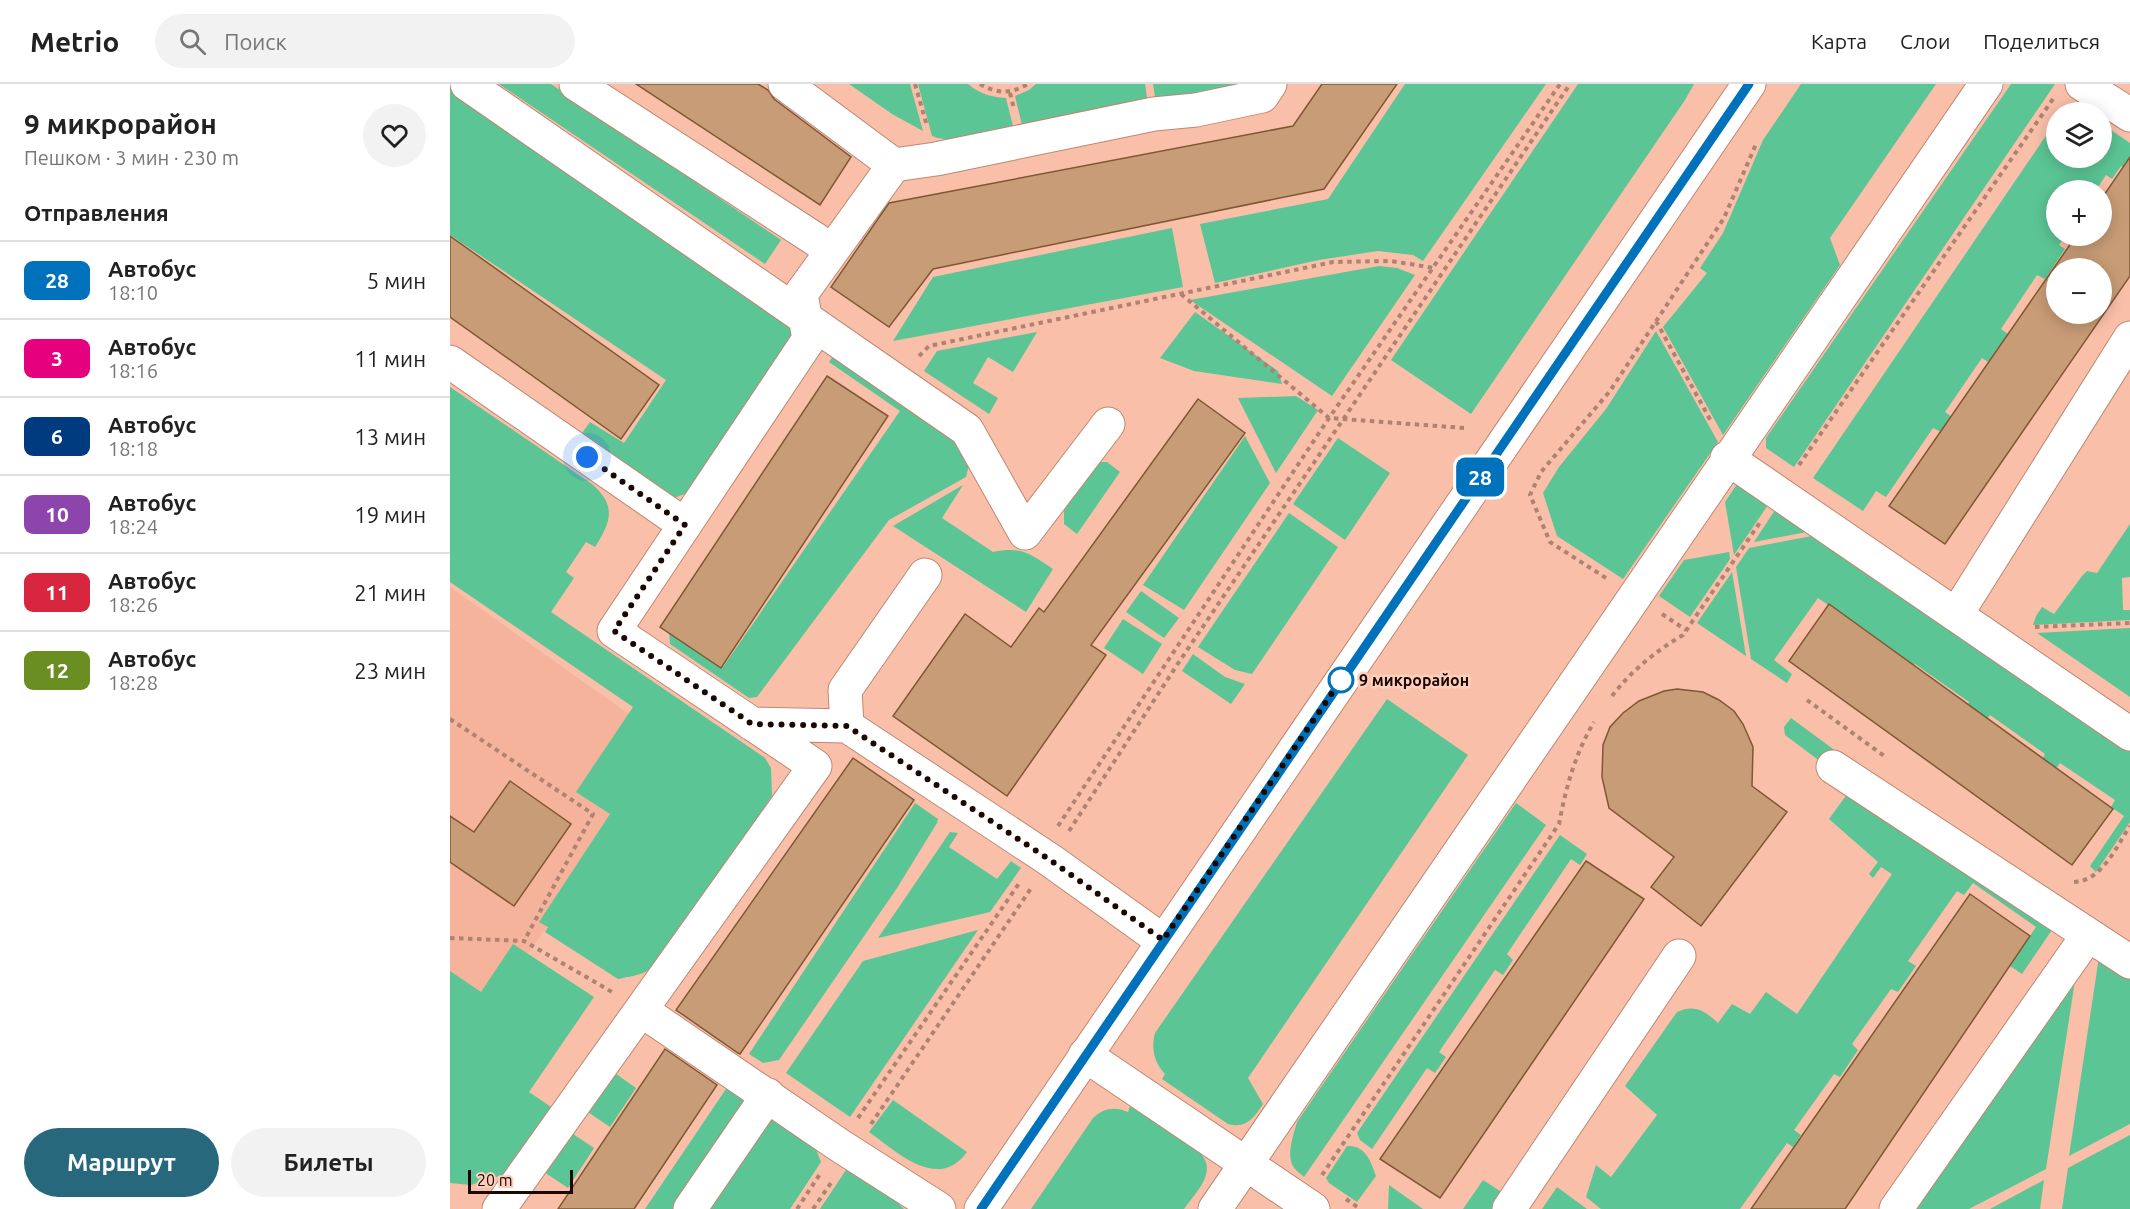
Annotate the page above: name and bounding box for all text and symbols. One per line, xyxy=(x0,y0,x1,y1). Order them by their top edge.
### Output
search box xyxy=(155,14,575,68)
icon: search xyxy=(176,25,209,58)
text: Metrio xyxy=(30,26,119,57)
text: Поиск xyxy=(224,29,287,54)
text: Карта xyxy=(1811,29,1867,53)
text: Слои xyxy=(1900,29,1950,53)
text: Поделиться xyxy=(1983,29,2100,53)
map controls xyxy=(2046,102,2112,324)
button: layers xyxy=(2046,102,2112,168)
button: heart xyxy=(363,104,426,167)
text: 9 микрорайон xyxy=(24,108,217,139)
text: Пешком · 3 мин · 230 m xyxy=(24,146,239,169)
button: + xyxy=(2046,180,2112,246)
text: Отправления xyxy=(24,200,169,225)
text: Автобус xyxy=(108,256,196,281)
button: − xyxy=(2046,258,2112,324)
text: 28 xyxy=(45,268,69,292)
text: 5 мин xyxy=(367,268,426,293)
text: 18:10 xyxy=(108,281,158,304)
text: Автобус xyxy=(108,334,196,359)
text: 3 xyxy=(51,346,63,370)
text: 11 мин xyxy=(354,346,426,371)
text: 18:16 xyxy=(108,359,158,382)
text: Автобус xyxy=(108,412,196,437)
text: 6 xyxy=(51,424,63,448)
text: 13 мин xyxy=(354,424,426,449)
text: 18:18 xyxy=(108,437,158,460)
your location xyxy=(572,442,602,472)
line badge: 28 xyxy=(1453,458,1507,496)
text: 28 xyxy=(1468,465,1492,489)
text: Автобус xyxy=(108,490,196,515)
text: 10 xyxy=(45,502,69,526)
text: 19 мин xyxy=(354,502,426,527)
text: 18:24 xyxy=(108,515,158,538)
text: Автобус xyxy=(108,568,196,593)
text: 11 xyxy=(45,580,69,604)
text: 21 мин xyxy=(354,580,426,605)
text: 18:26 xyxy=(108,593,158,616)
text: Автобус xyxy=(108,646,196,671)
text: 12 xyxy=(45,658,69,682)
text: 23 мин xyxy=(354,658,426,683)
marker: 9 микрорайон xyxy=(1328,667,1354,693)
text: 18:28 xyxy=(108,671,158,694)
place label: 9 микрорайон xyxy=(1359,671,1469,689)
button: Маршрут xyxy=(24,1128,219,1197)
button: Билеты xyxy=(231,1128,426,1197)
scale bar xyxy=(468,1167,573,1194)
text: 20 m xyxy=(477,1171,513,1189)

